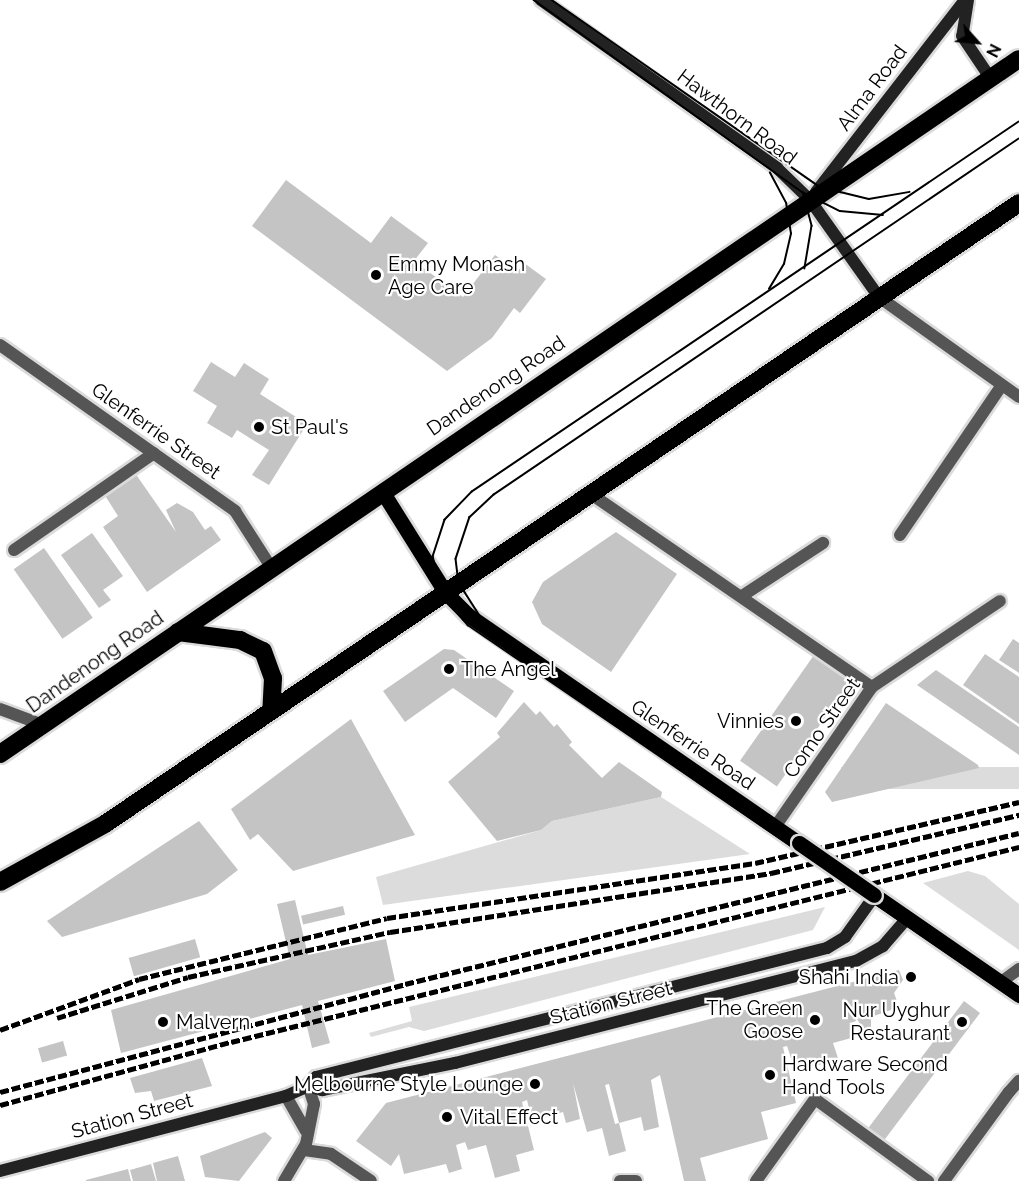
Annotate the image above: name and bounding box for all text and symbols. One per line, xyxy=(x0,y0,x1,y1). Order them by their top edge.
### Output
north arrow xyxy=(947,12,1007,72)
street label: Alma Road xyxy=(832,40,912,136)
text: N xyxy=(982,41,1005,60)
street label: Hawthorn Road xyxy=(672,64,802,170)
place label: Emmy Monash Age Care xyxy=(388,252,526,299)
marker: Emmy Monash Age Care xyxy=(369,268,383,282)
street label: Dandenong Road xyxy=(422,331,570,441)
street label: Glenferrie Street xyxy=(87,378,225,484)
place label: St Paul's xyxy=(271,415,348,439)
marker: St Paul's xyxy=(252,420,266,434)
street label: Dandenong Road xyxy=(22,606,168,718)
place label: The Angel xyxy=(461,657,556,681)
marker: The Angel xyxy=(442,662,456,676)
street label: Como Street xyxy=(779,673,865,783)
street label: Glenferrie Road xyxy=(626,695,760,795)
place label: Vinnies xyxy=(717,709,784,733)
marker: Vinnies xyxy=(789,714,803,728)
place label: Shahi India xyxy=(799,965,899,989)
marker: Shahi India xyxy=(904,970,918,984)
street label: Station Street xyxy=(548,976,674,1030)
place label: The Green Goose xyxy=(706,996,803,1043)
place label: Nur Uyghur Restaurant xyxy=(842,999,950,1046)
place label: Malvern xyxy=(176,1010,250,1034)
marker: Malvern xyxy=(154,1013,172,1031)
marker: The Green Goose xyxy=(808,1013,822,1027)
marker: Nur Uyghur Restaurant xyxy=(955,1015,969,1029)
place label: Hardware Second Hand Tools xyxy=(782,1052,948,1099)
marker: Hardware Second Hand Tools xyxy=(763,1068,777,1082)
place label: Melbourne Style Lounge xyxy=(294,1072,523,1096)
marker: Melbourne Style Lounge xyxy=(528,1077,542,1091)
street label: Station Street xyxy=(69,1088,195,1144)
place label: Vital Effect xyxy=(460,1105,559,1129)
marker: Vital Effect xyxy=(438,1108,456,1126)

